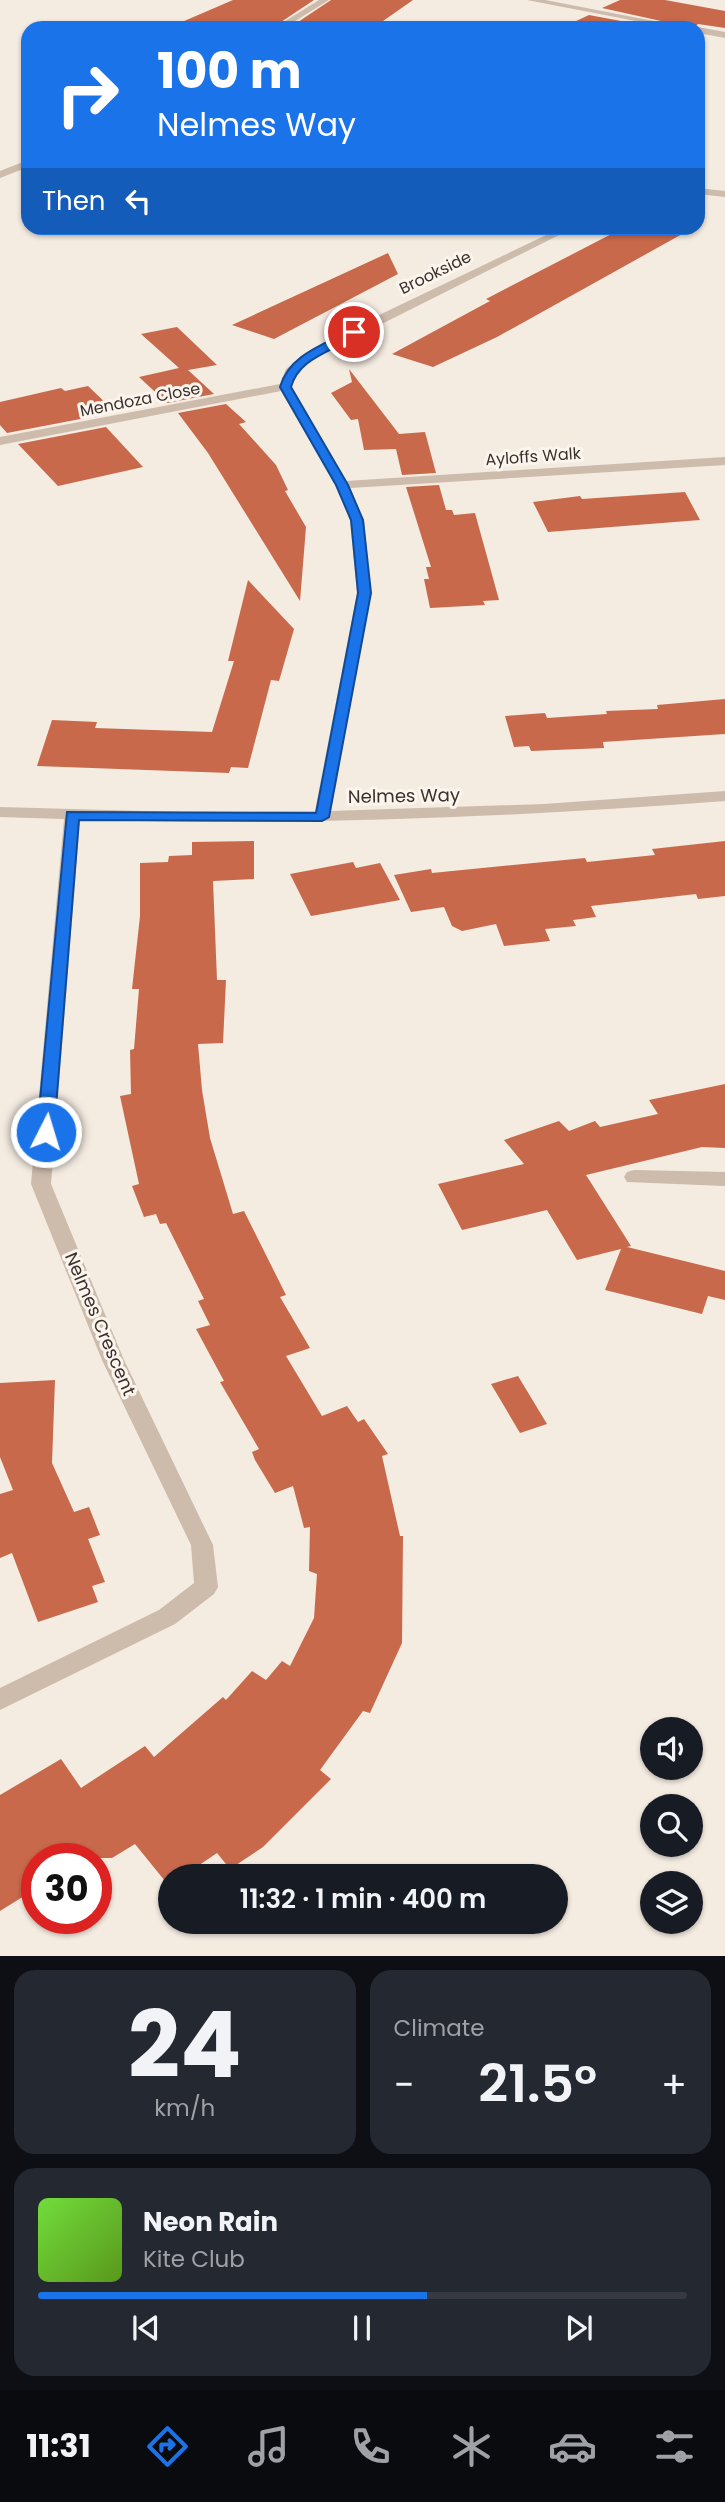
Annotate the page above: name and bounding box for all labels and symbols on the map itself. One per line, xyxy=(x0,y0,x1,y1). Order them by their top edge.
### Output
street label: Brookside xyxy=(395,245,475,300)
pin xyxy=(324,302,384,362)
street label: Mendoza Close xyxy=(78,377,202,422)
street label: Ayloffs Walk xyxy=(484,442,582,471)
street label: Nelmes Way xyxy=(348,782,460,809)
position arrow xyxy=(9,1095,83,1169)
street label: Nelmes Crescent xyxy=(59,1248,142,1399)
speed limit sign: 30 xyxy=(21,1843,112,1934)

